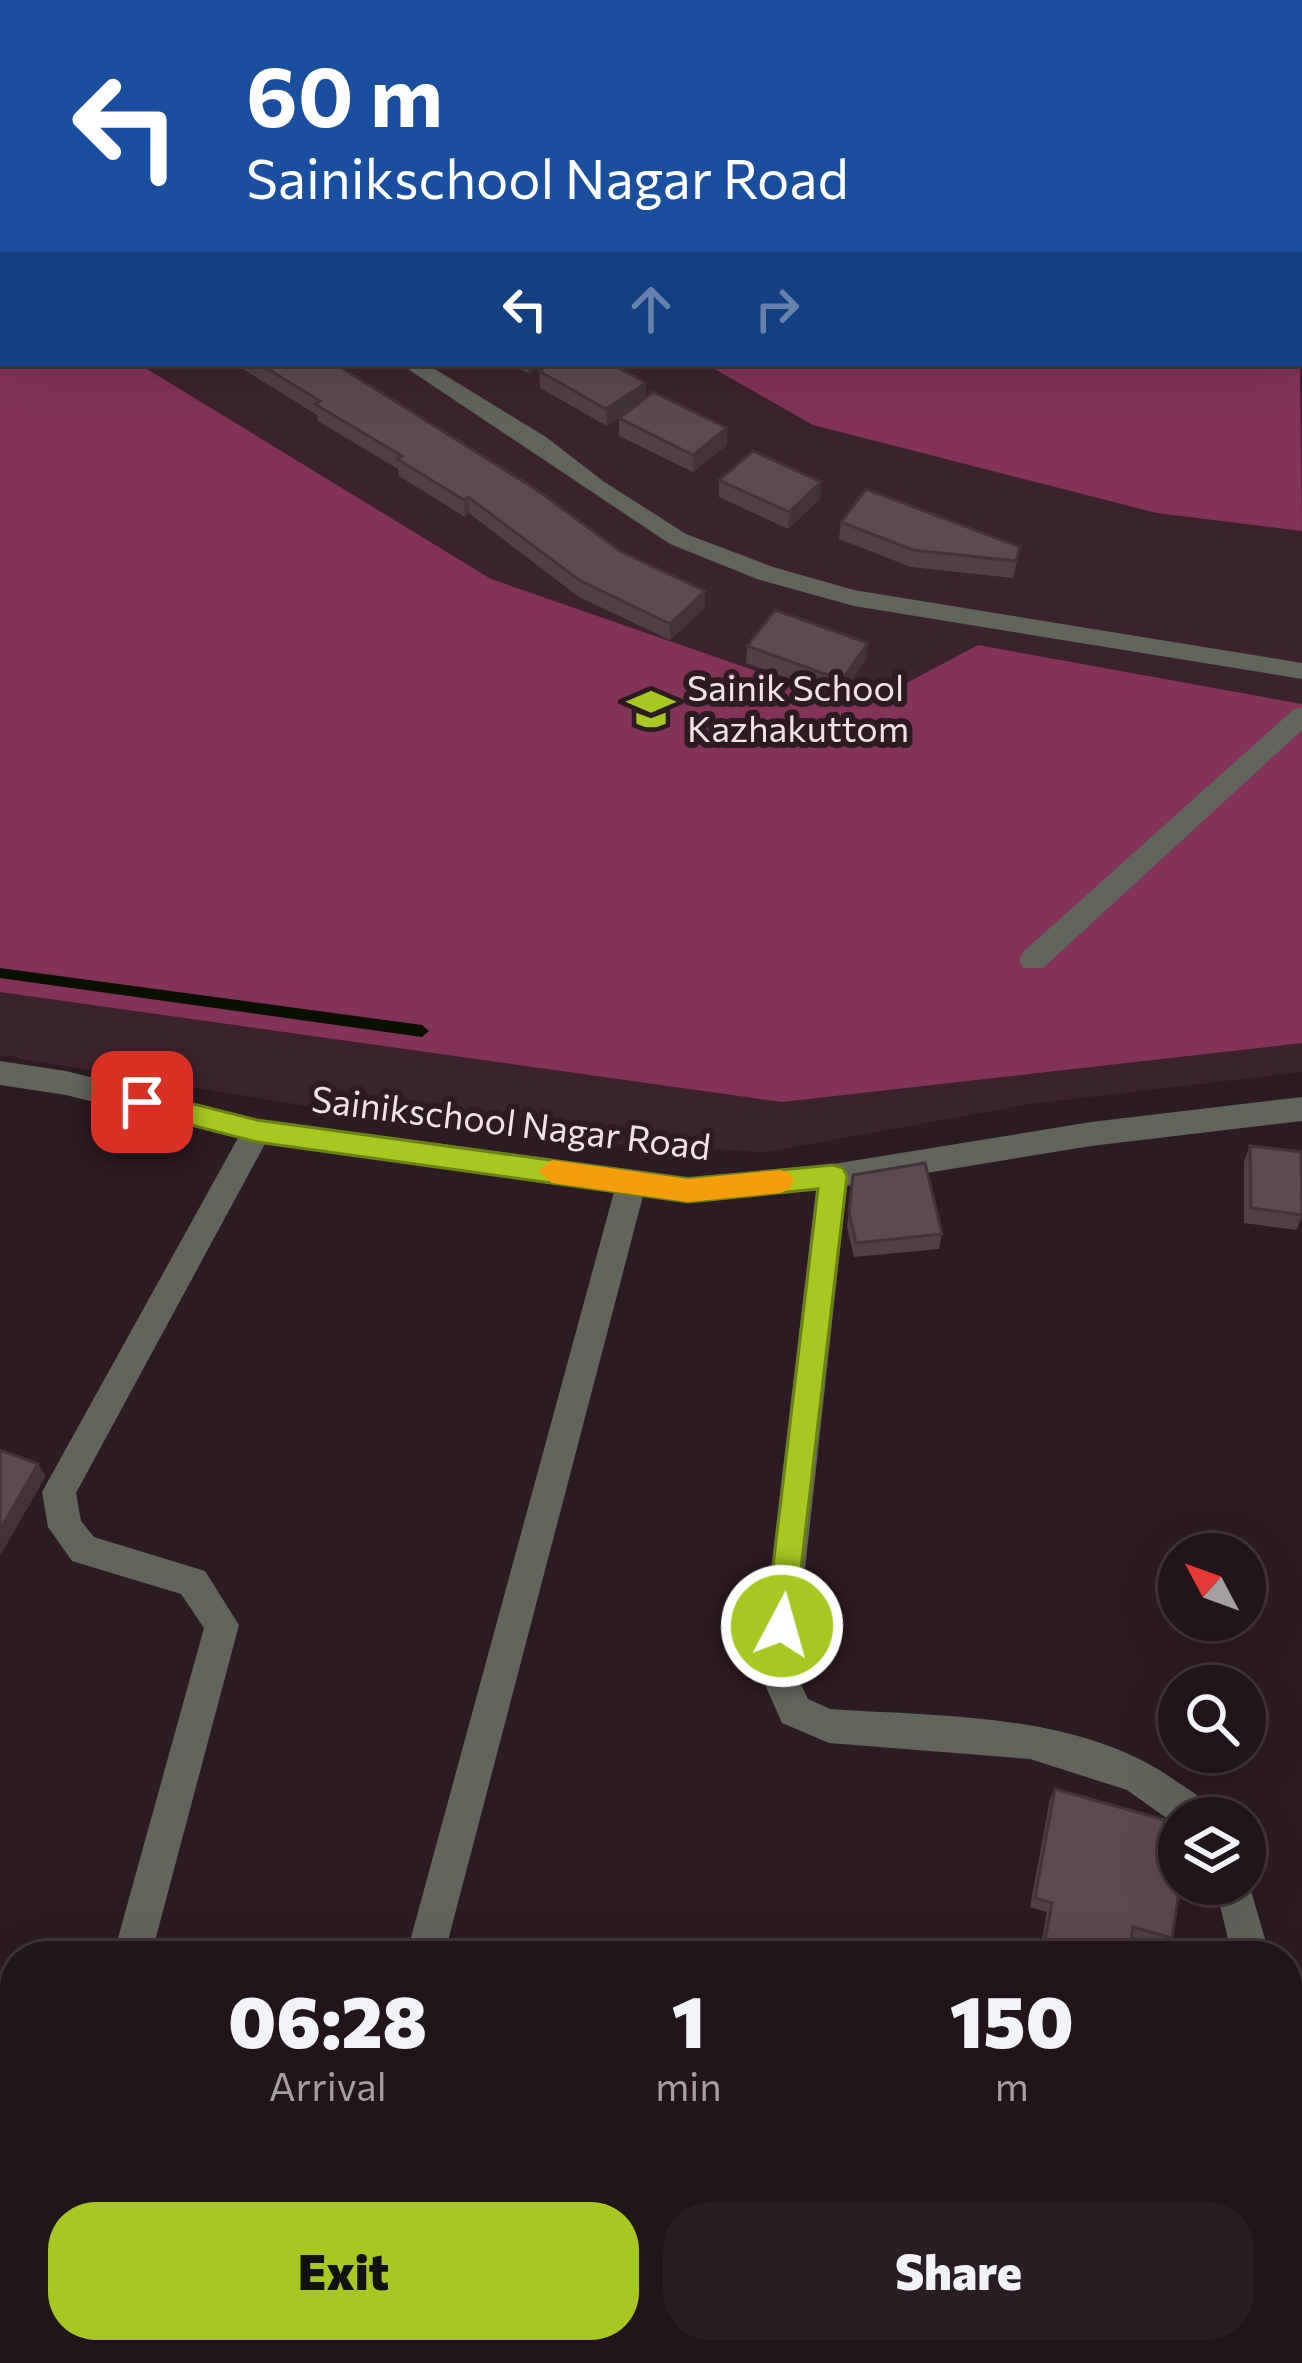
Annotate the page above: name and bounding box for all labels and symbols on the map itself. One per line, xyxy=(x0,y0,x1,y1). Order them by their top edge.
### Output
place label: Sainik School Kazhakuttom xyxy=(687,664,909,749)
school or university icon: Sainik School Kazhakuttom xyxy=(626,684,676,734)
pin xyxy=(91,1051,193,1153)
street label: Sainikschool Nagar Road xyxy=(309,1075,713,1167)
north arrow xyxy=(1158,1533,1266,1641)
position arrow xyxy=(719,1563,845,1689)

